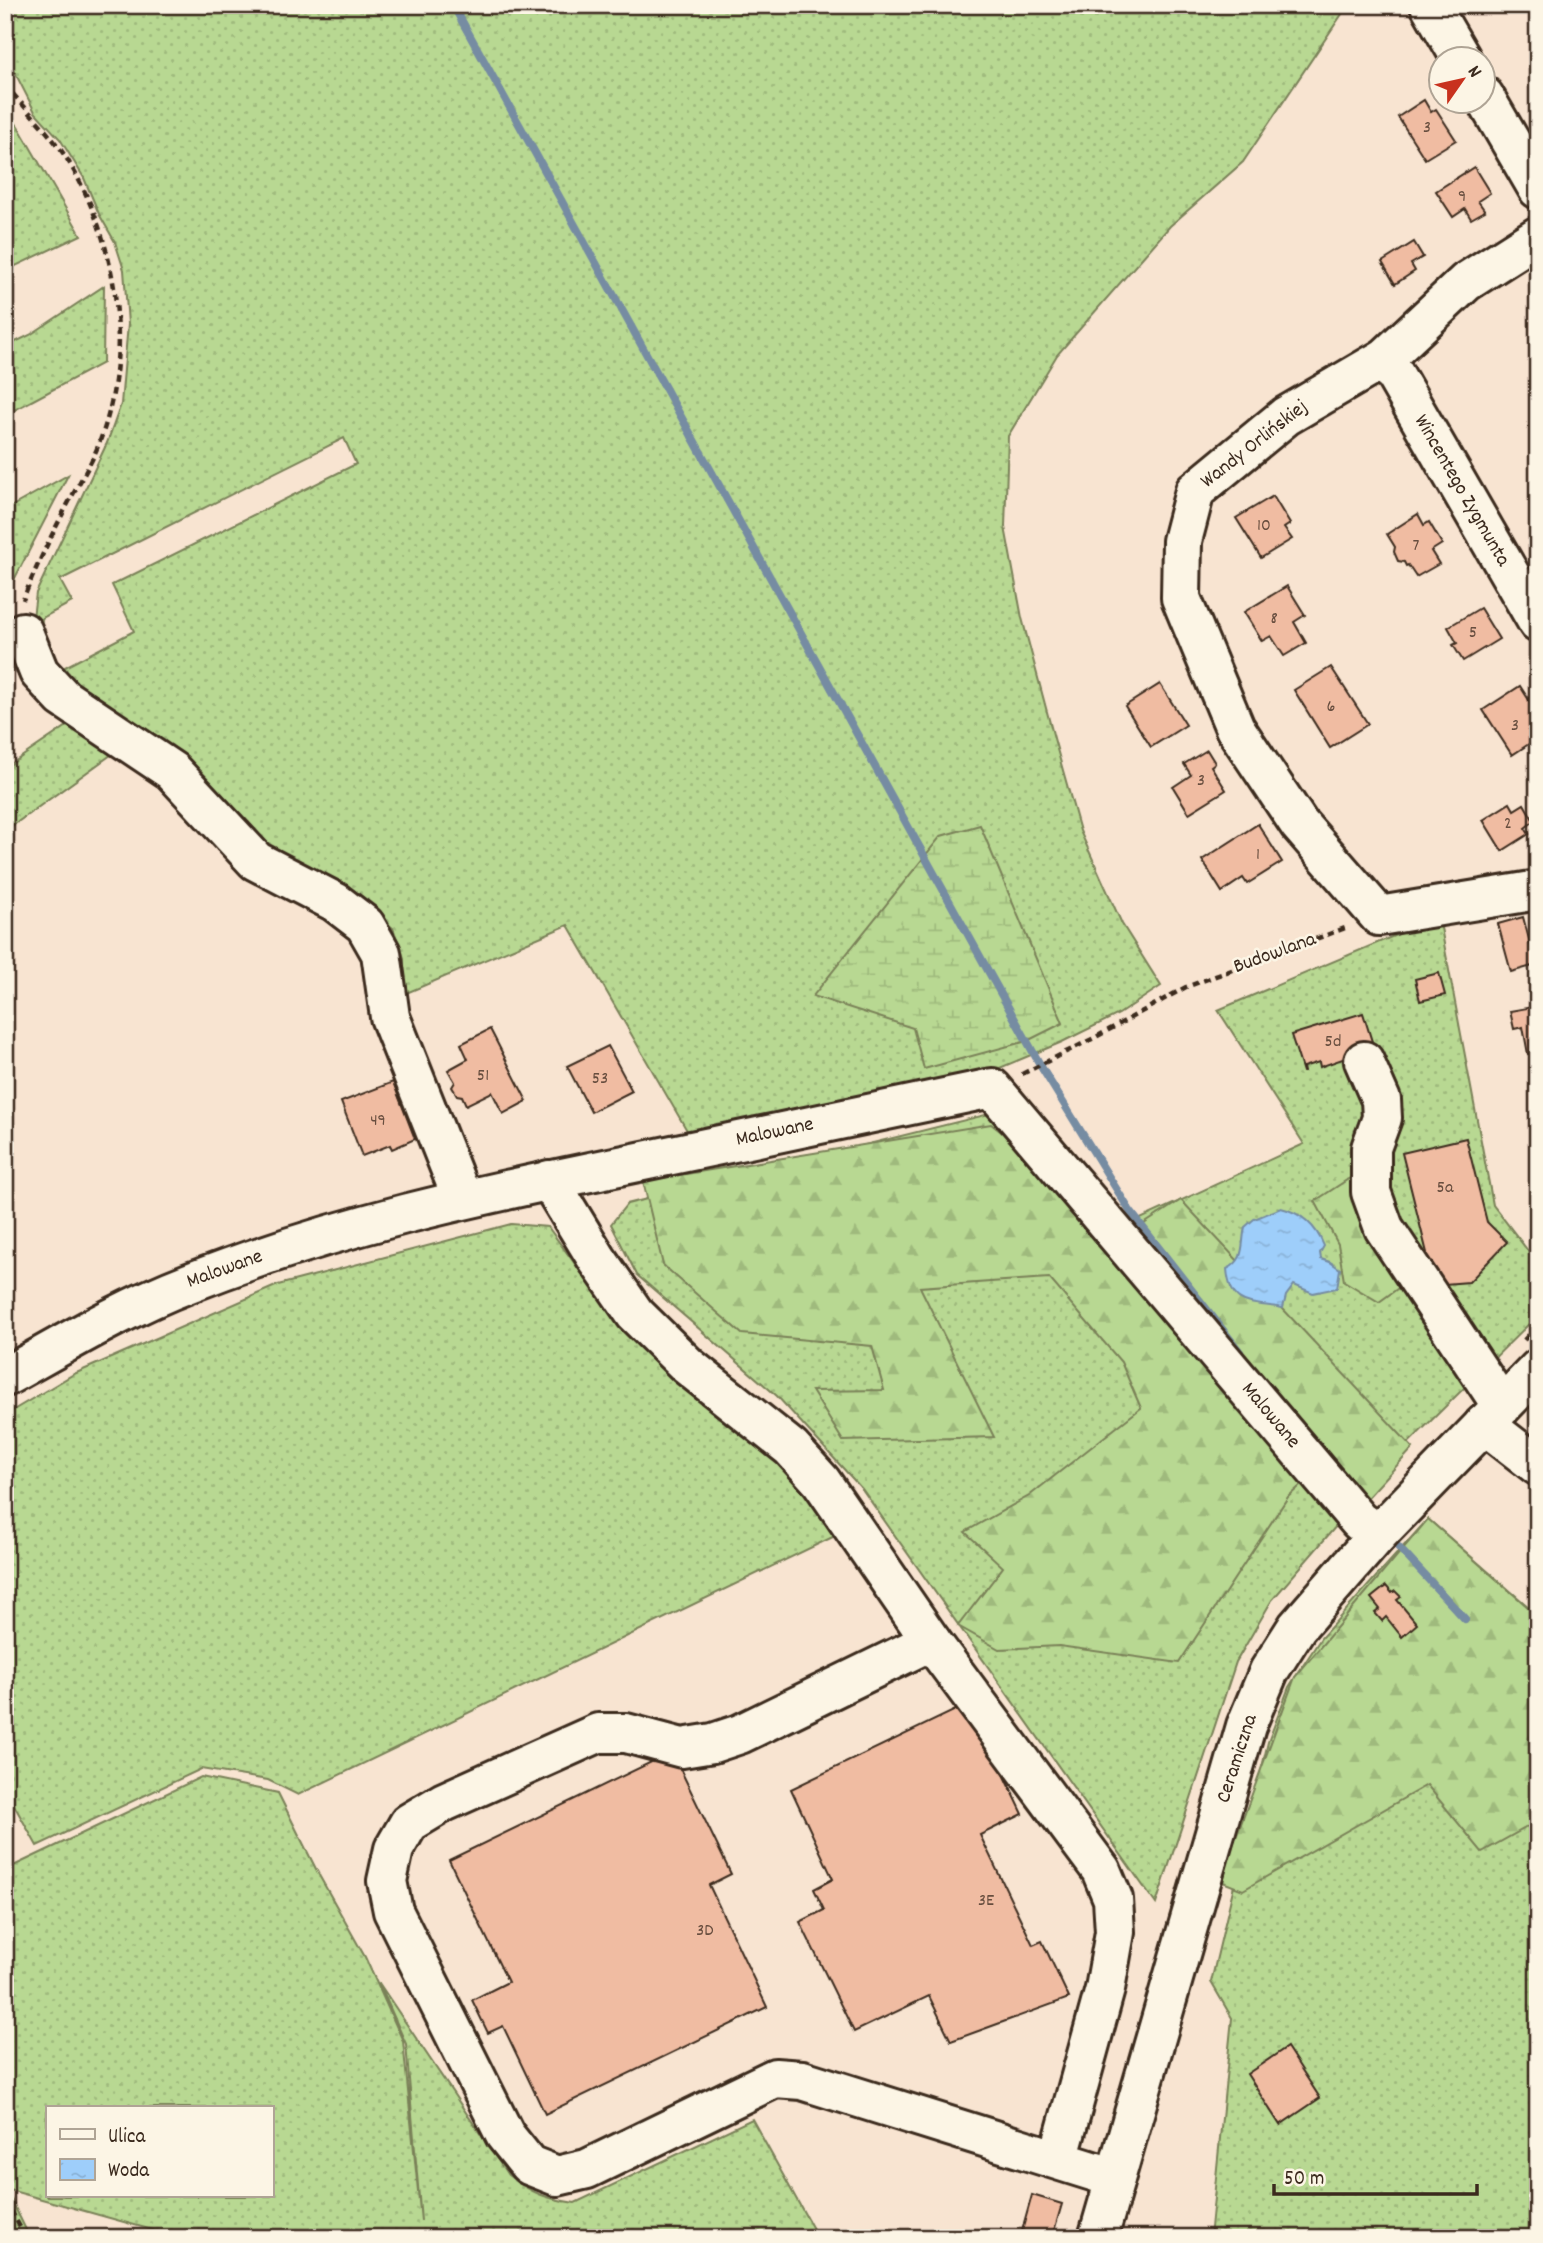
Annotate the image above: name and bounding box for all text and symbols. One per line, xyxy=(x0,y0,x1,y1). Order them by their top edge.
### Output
north arrow xyxy=(1428,46,1498,116)
text: N xyxy=(1459,61,1487,84)
house number: 3 xyxy=(1423,116,1431,141)
house number: 9 xyxy=(1458,185,1466,210)
street label: Wandy Orlińskiej xyxy=(1195,393,1315,497)
street label: Wincentego Zygmunta xyxy=(1405,409,1517,574)
house number: 10 xyxy=(1257,514,1271,539)
house number: 7 xyxy=(1413,534,1420,559)
house number: 8 xyxy=(1270,607,1278,632)
house number: 5 xyxy=(1469,621,1477,646)
house number: 6 xyxy=(1327,695,1335,720)
house number: 3 xyxy=(1511,714,1519,739)
house number: 3 xyxy=(1197,769,1205,794)
house number: 2 xyxy=(1504,812,1512,837)
house number: 1 xyxy=(1256,843,1260,868)
street label: Budowlana xyxy=(1229,925,1322,983)
house number: 5d xyxy=(1325,1030,1341,1055)
house number: 51 xyxy=(477,1064,489,1089)
house number: 53 xyxy=(592,1067,608,1092)
house number: 49 xyxy=(370,1109,386,1134)
street label: Malowane xyxy=(733,1110,817,1156)
house number: 5a xyxy=(1437,1176,1454,1201)
street label: Malowane xyxy=(183,1242,267,1298)
street label: Malowane xyxy=(1233,1376,1307,1456)
street label: Ceramiczna xyxy=(1210,1710,1267,1807)
house number: 3E xyxy=(978,1889,994,1914)
house number: 3D xyxy=(696,1919,714,1944)
legend xyxy=(46,2106,273,2198)
text: Ulica xyxy=(108,2123,146,2153)
scale bar xyxy=(1274,2152,1476,2196)
text: Woda xyxy=(108,2157,150,2187)
text: 50 m xyxy=(1284,2165,1324,2195)

